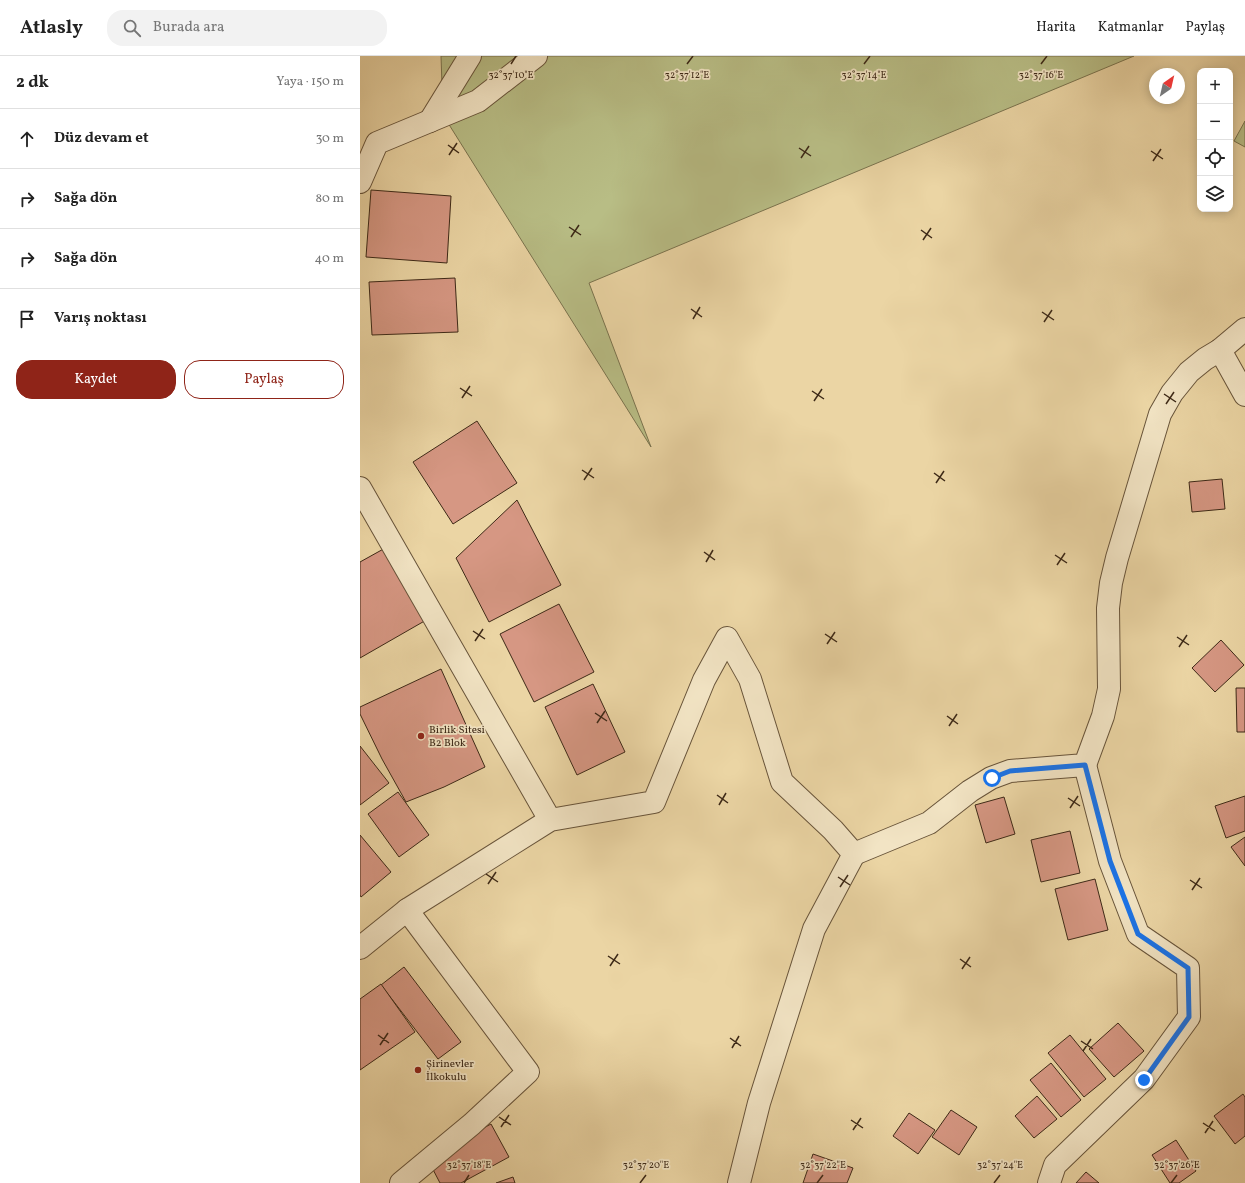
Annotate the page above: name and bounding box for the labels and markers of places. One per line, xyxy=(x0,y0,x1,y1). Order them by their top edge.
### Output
place label: Birlik Sitesi B2 Blok xyxy=(429,723,485,751)
marker: Birlik Sitesi B2 Blok xyxy=(416,731,426,741)
place label: Şirinevler İlkokulu xyxy=(426,1057,474,1085)
marker: Şirinevler İlkokulu xyxy=(413,1065,423,1075)

